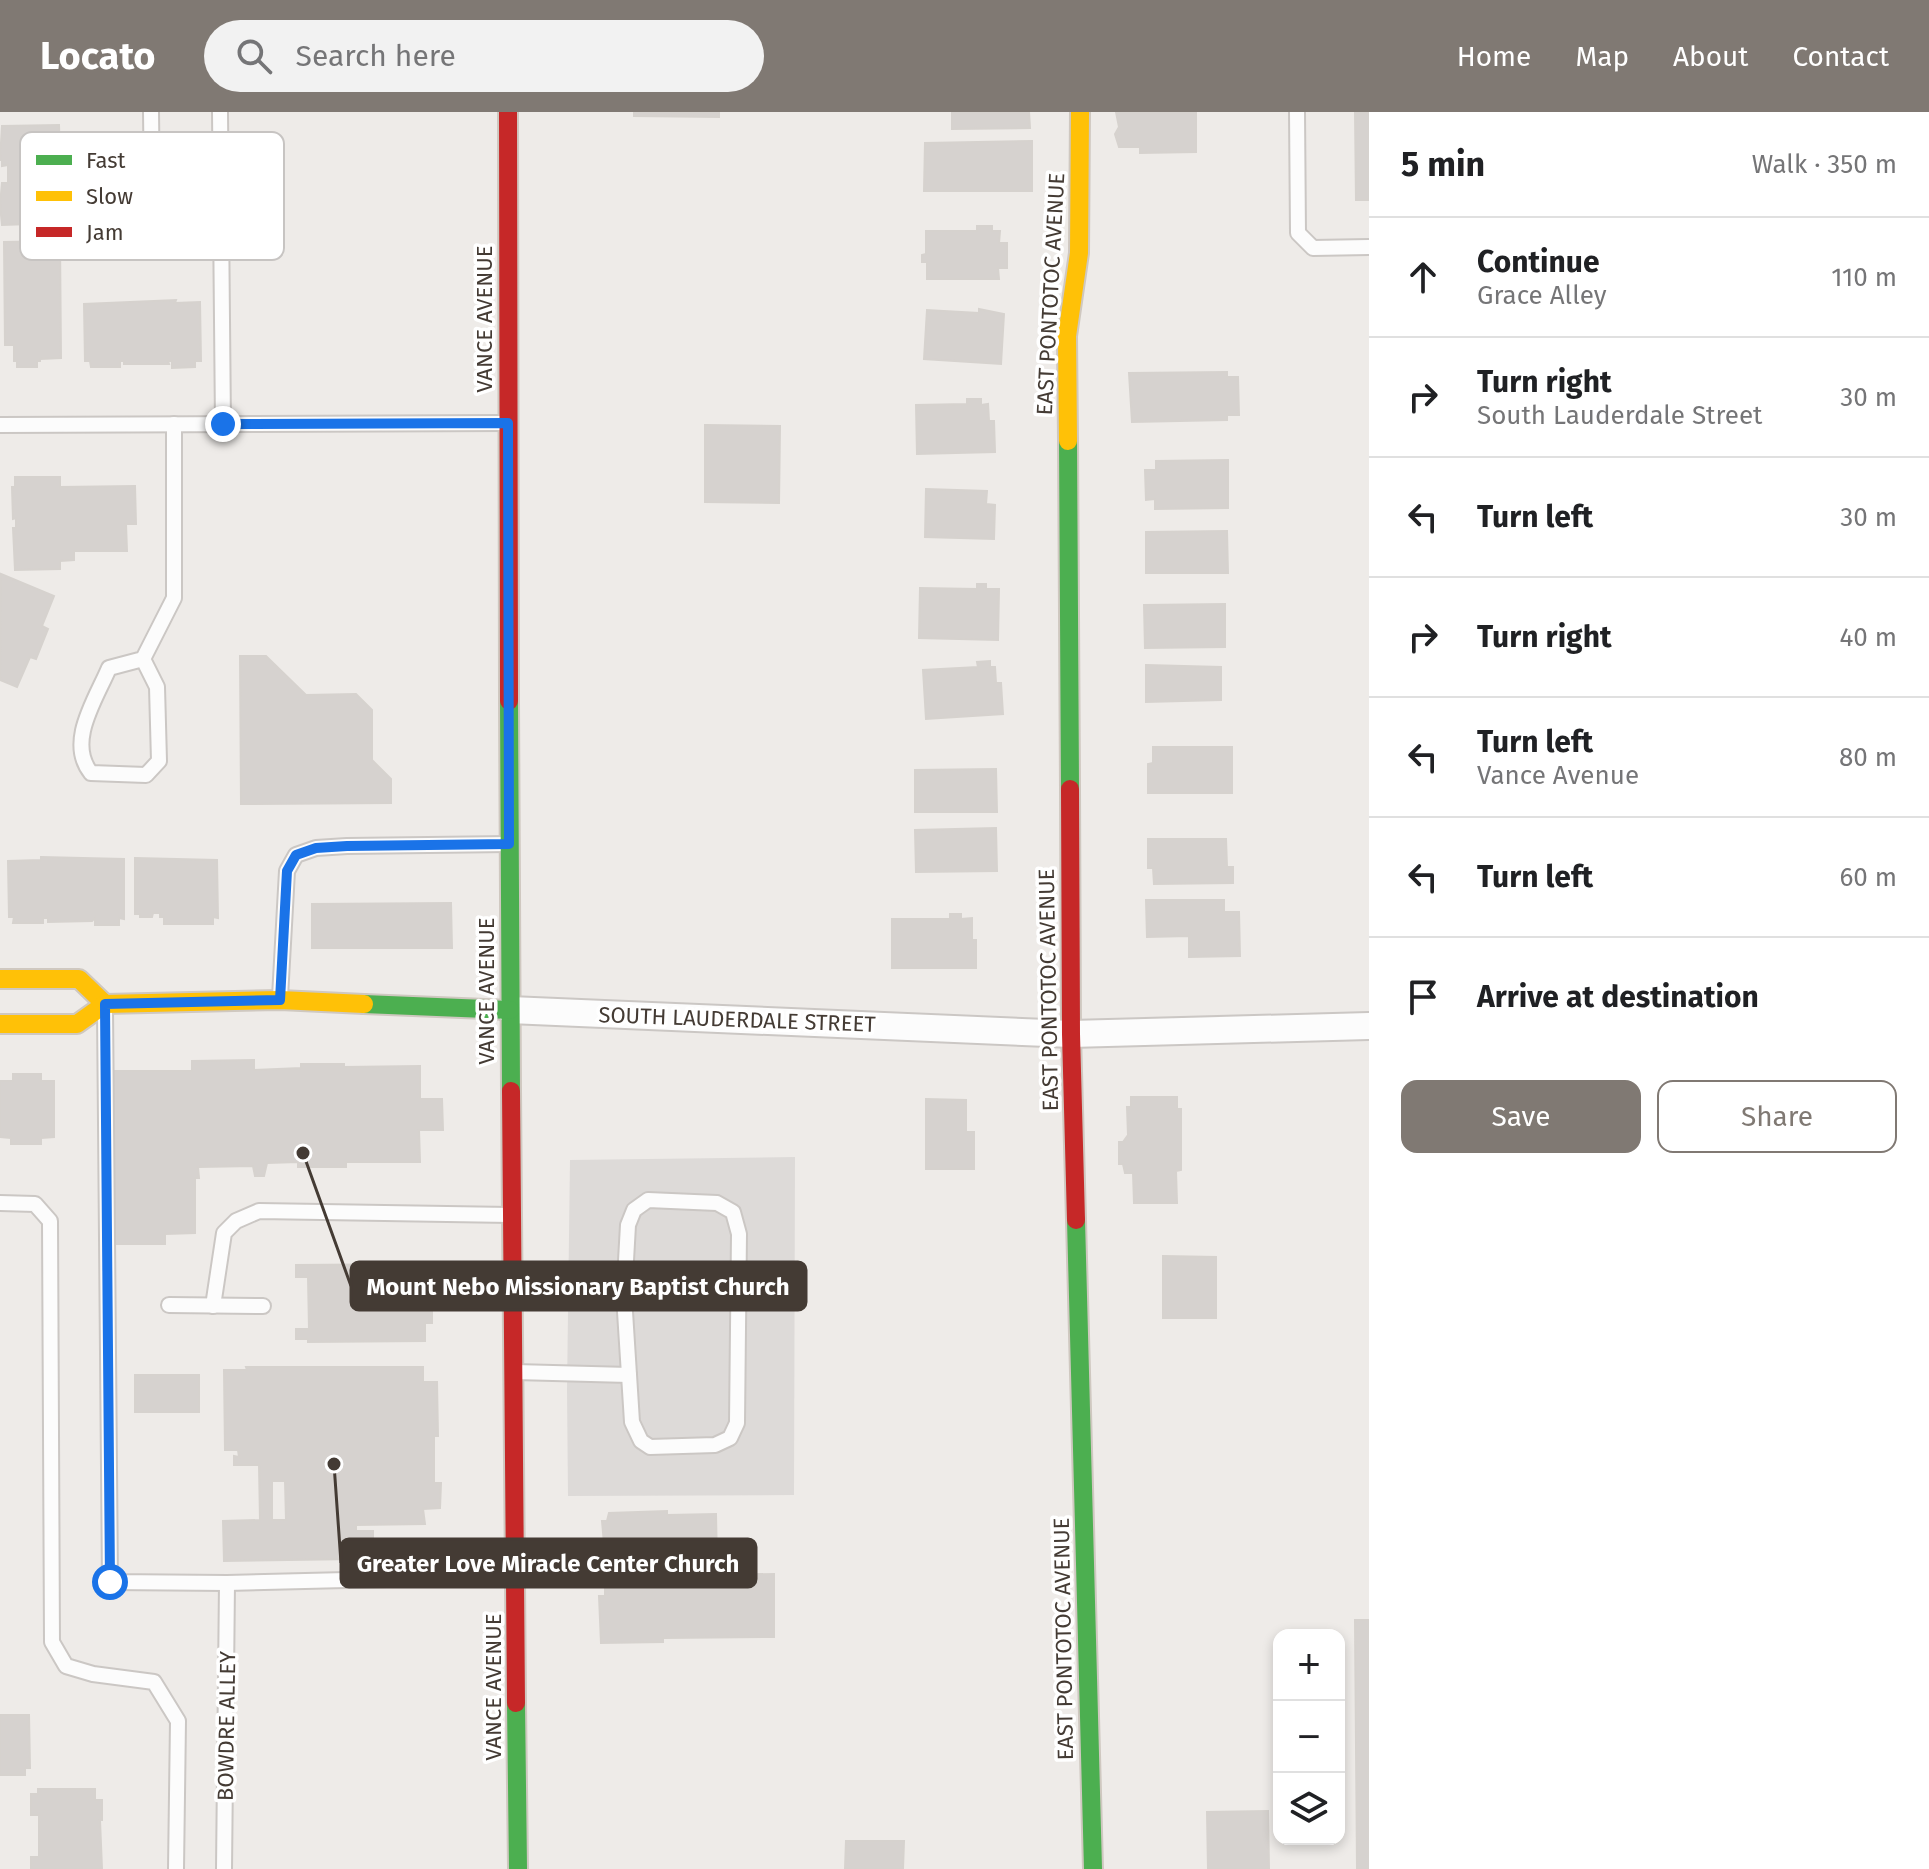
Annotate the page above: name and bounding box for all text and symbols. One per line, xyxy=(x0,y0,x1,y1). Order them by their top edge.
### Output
search box xyxy=(204,20,764,92)
text: Locato xyxy=(40,33,156,79)
icon: search xyxy=(232,34,276,78)
text: Search here xyxy=(296,38,456,74)
text: Home xyxy=(1457,40,1531,73)
text: Map xyxy=(1575,40,1629,73)
text: About xyxy=(1673,40,1748,73)
text: Contact xyxy=(1792,40,1889,73)
legend xyxy=(20,132,284,260)
text: 5 min xyxy=(1401,144,1485,185)
text: Fast xyxy=(86,147,126,174)
text: Walk · 350 m xyxy=(1752,149,1897,180)
street label: EAST PONTOTOC AVENUE xyxy=(1031,172,1070,416)
text: Slow xyxy=(86,183,133,210)
text: Jam xyxy=(86,219,124,246)
text: Continue xyxy=(1477,244,1600,280)
street label: VANCE AVENUE xyxy=(471,245,498,393)
icon: ahead xyxy=(1401,255,1445,299)
text: 110 m xyxy=(1831,262,1897,293)
text: Grace Alley xyxy=(1477,280,1607,311)
text: Turn right xyxy=(1477,364,1612,400)
icon: right xyxy=(1401,375,1445,419)
text: 30 m xyxy=(1840,382,1897,413)
text: South Lauderdale Street xyxy=(1477,400,1762,431)
route end xyxy=(205,406,241,442)
icon: left xyxy=(1401,495,1445,539)
text: Turn left xyxy=(1477,499,1593,535)
text: 30 m xyxy=(1840,502,1897,533)
icon: right xyxy=(1401,615,1445,659)
text: Turn right xyxy=(1477,619,1612,655)
text: 40 m xyxy=(1839,622,1897,653)
text: Turn left xyxy=(1477,724,1593,760)
icon: left xyxy=(1401,735,1445,779)
text: 80 m xyxy=(1839,742,1897,773)
text: Vance Avenue xyxy=(1477,760,1639,791)
icon: left xyxy=(1401,855,1445,899)
text: Turn left xyxy=(1477,859,1593,895)
text: 60 m xyxy=(1839,862,1897,893)
street label: EAST PONTOTOC AVENUE xyxy=(1033,868,1064,1112)
street label: VANCE AVENUE xyxy=(473,917,500,1065)
icon: arrive xyxy=(1401,975,1445,1019)
text: Arrive at destination xyxy=(1477,979,1759,1015)
street label: SOUTH LAUDERDALE STREET xyxy=(598,1001,877,1038)
button: Save xyxy=(1401,1080,1641,1153)
button: Share xyxy=(1657,1080,1897,1153)
callout: Mount Nebo Missionary Baptist Church xyxy=(351,1262,806,1310)
text: Mount Nebo Missionary Baptist Church xyxy=(366,1273,790,1301)
street label: EAST PONTOTOC AVENUE xyxy=(1048,1517,1079,1761)
callout: Greater Love Miracle Center Church xyxy=(341,1539,756,1587)
text: Greater Love Miracle Center Church xyxy=(357,1550,739,1578)
route start xyxy=(92,1564,128,1600)
street label: VANCE AVENUE xyxy=(480,1613,507,1761)
map controls xyxy=(1273,1629,1345,1845)
button: + xyxy=(1273,1629,1345,1701)
street label: BOWDRE ALLEY xyxy=(212,1651,241,1801)
button: − xyxy=(1273,1701,1345,1773)
button: layers xyxy=(1273,1773,1345,1845)

